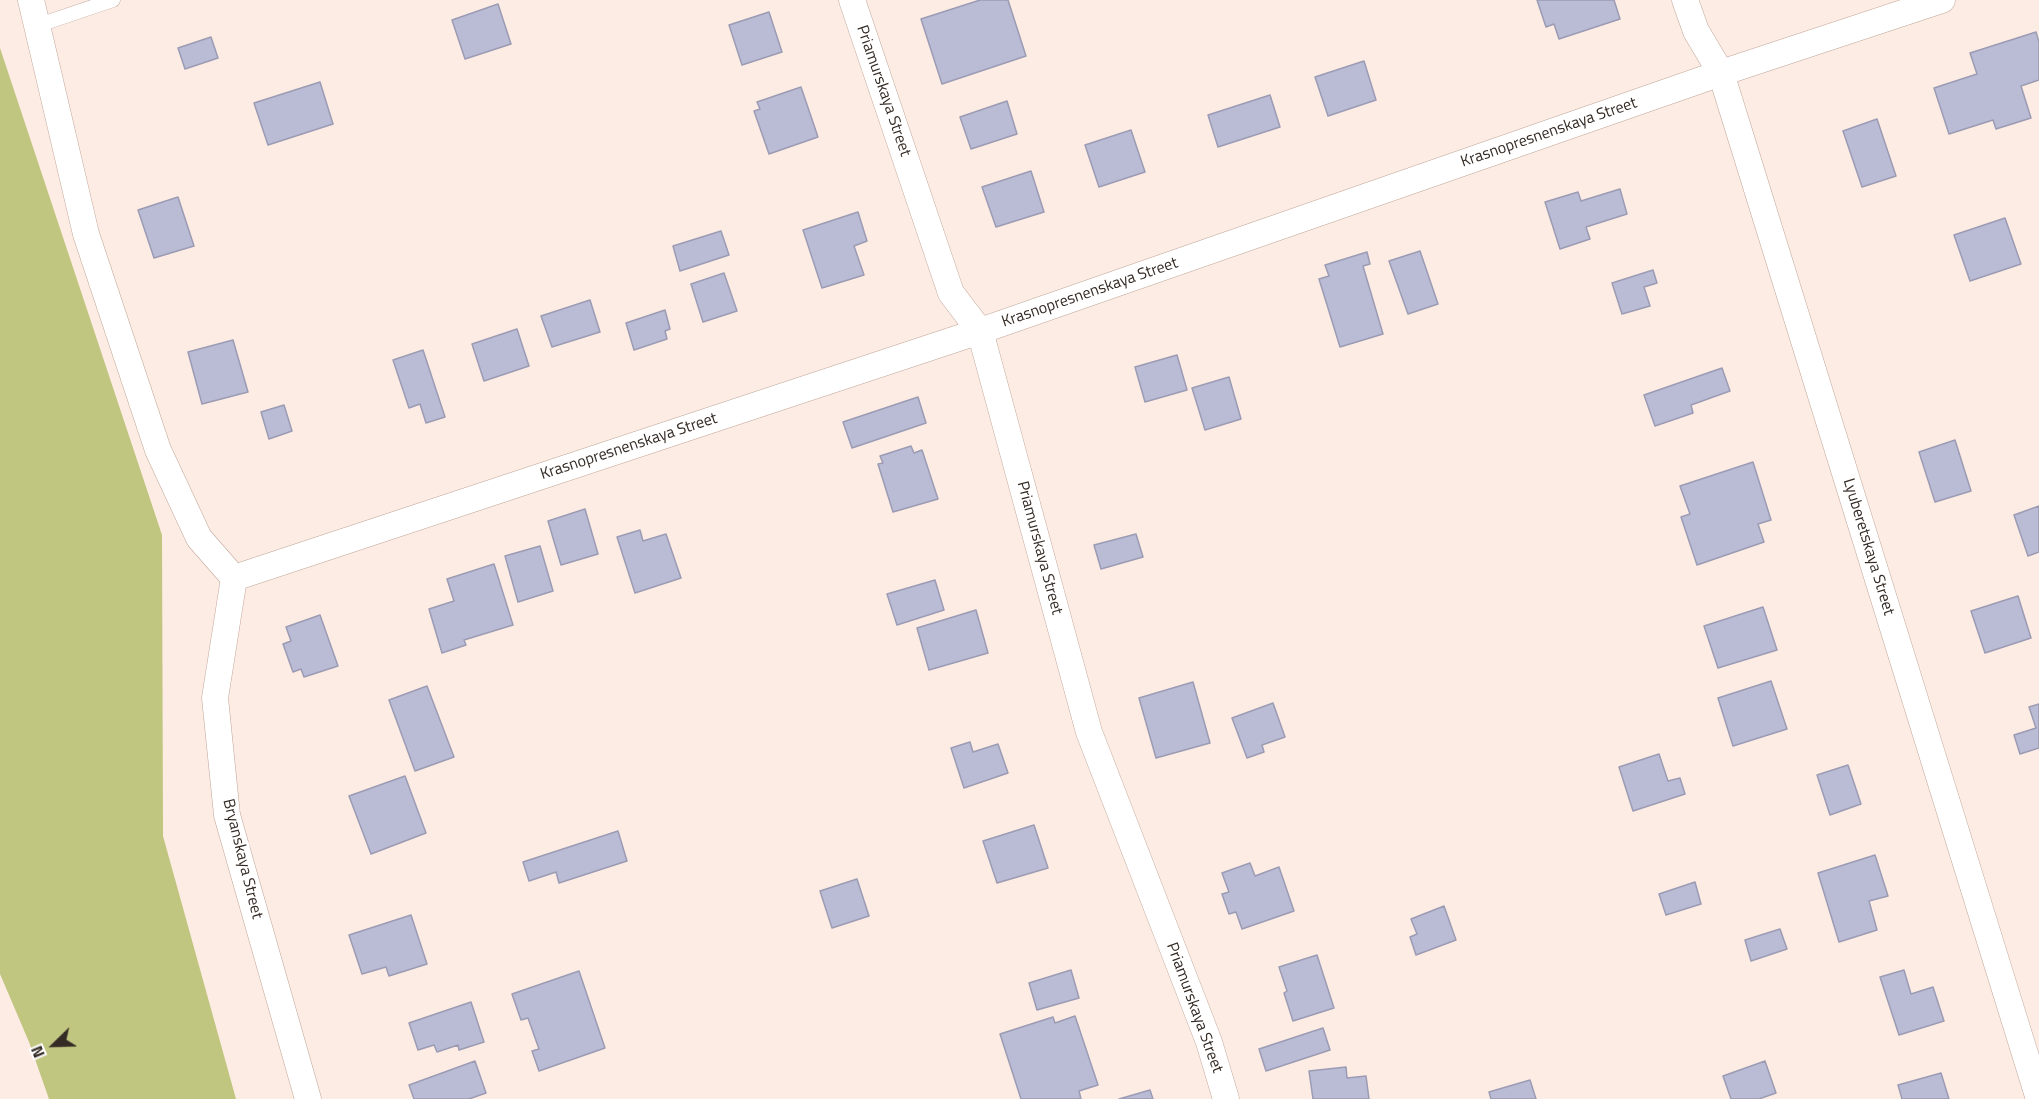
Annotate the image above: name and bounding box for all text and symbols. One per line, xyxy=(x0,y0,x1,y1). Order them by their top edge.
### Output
street label: Priamurskaya Street xyxy=(852,23,914,159)
street label: Krasnopresnenskaya Street xyxy=(1458,94,1640,172)
street label: Krasnopresnenskaya Street xyxy=(999,254,1181,332)
street label: Krasnopresnenskaya Street xyxy=(538,409,720,485)
street label: Lyuberetskaya Street xyxy=(1838,476,1898,618)
street label: Priamurskaya Street xyxy=(1012,479,1066,617)
street label: Bryanskaya Street xyxy=(218,797,266,921)
street label: Priamurskaya Street xyxy=(1161,940,1227,1076)
north arrow xyxy=(24,1015,84,1075)
text: N xyxy=(24,1042,51,1062)

